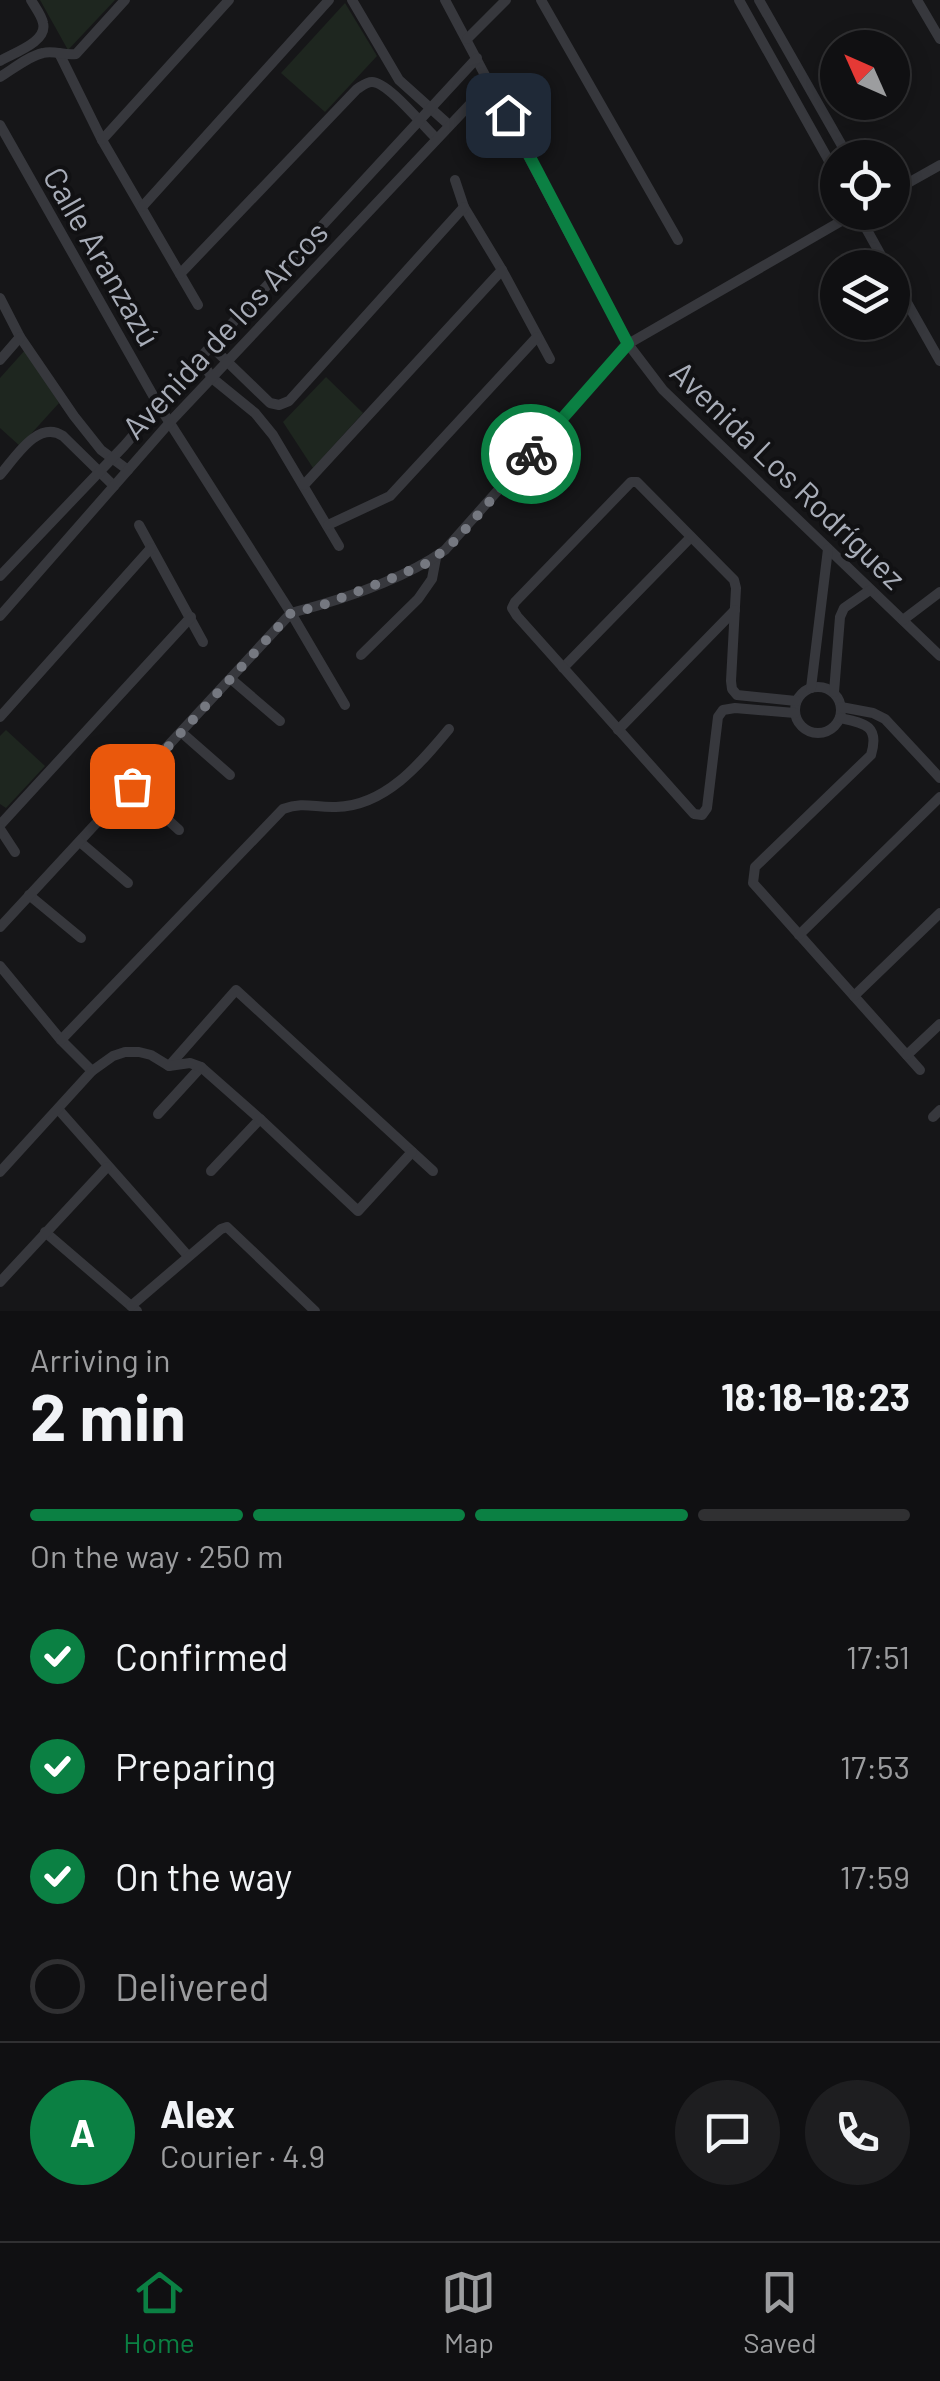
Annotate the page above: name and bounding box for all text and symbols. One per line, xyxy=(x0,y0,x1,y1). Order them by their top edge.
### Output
north arrow xyxy=(820,30,910,120)
map controls xyxy=(820,30,910,340)
pin xyxy=(466,73,551,158)
icon: home xyxy=(481,88,536,143)
button: locate xyxy=(820,140,910,230)
street label: Calle Aranzazú xyxy=(36,160,170,352)
street label: Avenida de los Arcos xyxy=(113,212,335,446)
button: layers xyxy=(820,250,910,340)
street label: Avenida Los Rodríguez xyxy=(664,352,914,596)
courier xyxy=(481,404,581,504)
icon: bike xyxy=(504,427,559,482)
pin xyxy=(90,744,175,829)
icon: bag xyxy=(105,759,160,814)
text: Arriving in xyxy=(30,1340,170,1378)
text: 18:18–18:23 xyxy=(721,1373,910,1419)
text: 2 min xyxy=(30,1376,186,1454)
text: On the way · 250 m xyxy=(30,1536,283,1574)
icon: check xyxy=(30,1629,85,1684)
text: Confirmed xyxy=(115,1633,288,1679)
text: 17:51 xyxy=(846,1637,910,1675)
icon: check xyxy=(30,1739,85,1794)
text: Preparing xyxy=(115,1743,276,1789)
text: 17:53 xyxy=(840,1747,910,1785)
icon: check xyxy=(30,1849,85,1904)
text: On the way xyxy=(115,1853,292,1899)
text: 17:59 xyxy=(840,1857,910,1895)
text: Delivered xyxy=(115,1963,269,2009)
button: chat xyxy=(675,2080,780,2185)
button: phone xyxy=(805,2080,910,2185)
text: Alex xyxy=(160,2090,235,2136)
text: A xyxy=(70,2109,95,2155)
text: Courier · 4.9 xyxy=(160,2136,325,2174)
tab: Home xyxy=(123,2265,195,2359)
tab: Map xyxy=(441,2265,496,2359)
tab: Saved xyxy=(743,2265,817,2359)

